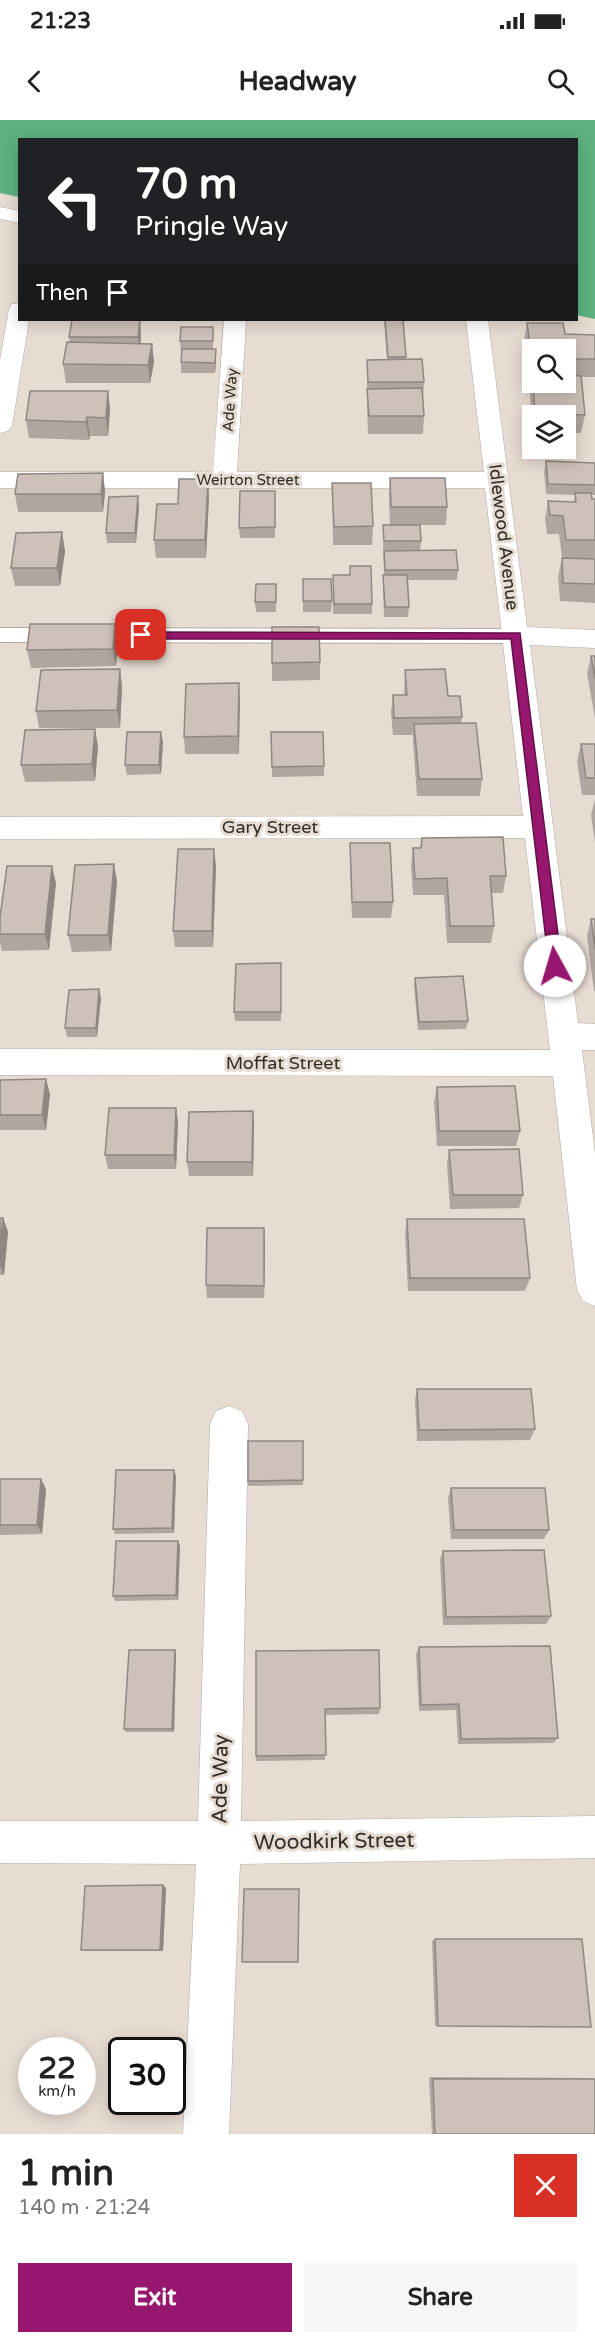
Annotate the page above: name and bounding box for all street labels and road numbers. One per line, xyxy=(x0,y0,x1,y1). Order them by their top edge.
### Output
street label: Ade Way xyxy=(219,368,241,432)
street label: Idlewood Avenue xyxy=(484,463,524,611)
street label: Weirton Street xyxy=(196,471,300,489)
street label: Gary Street xyxy=(222,816,318,838)
street label: Moffat Street xyxy=(226,1052,340,1074)
street label: Ade Way xyxy=(207,1734,234,1824)
street label: Woodkirk Street xyxy=(253,1828,415,1855)

